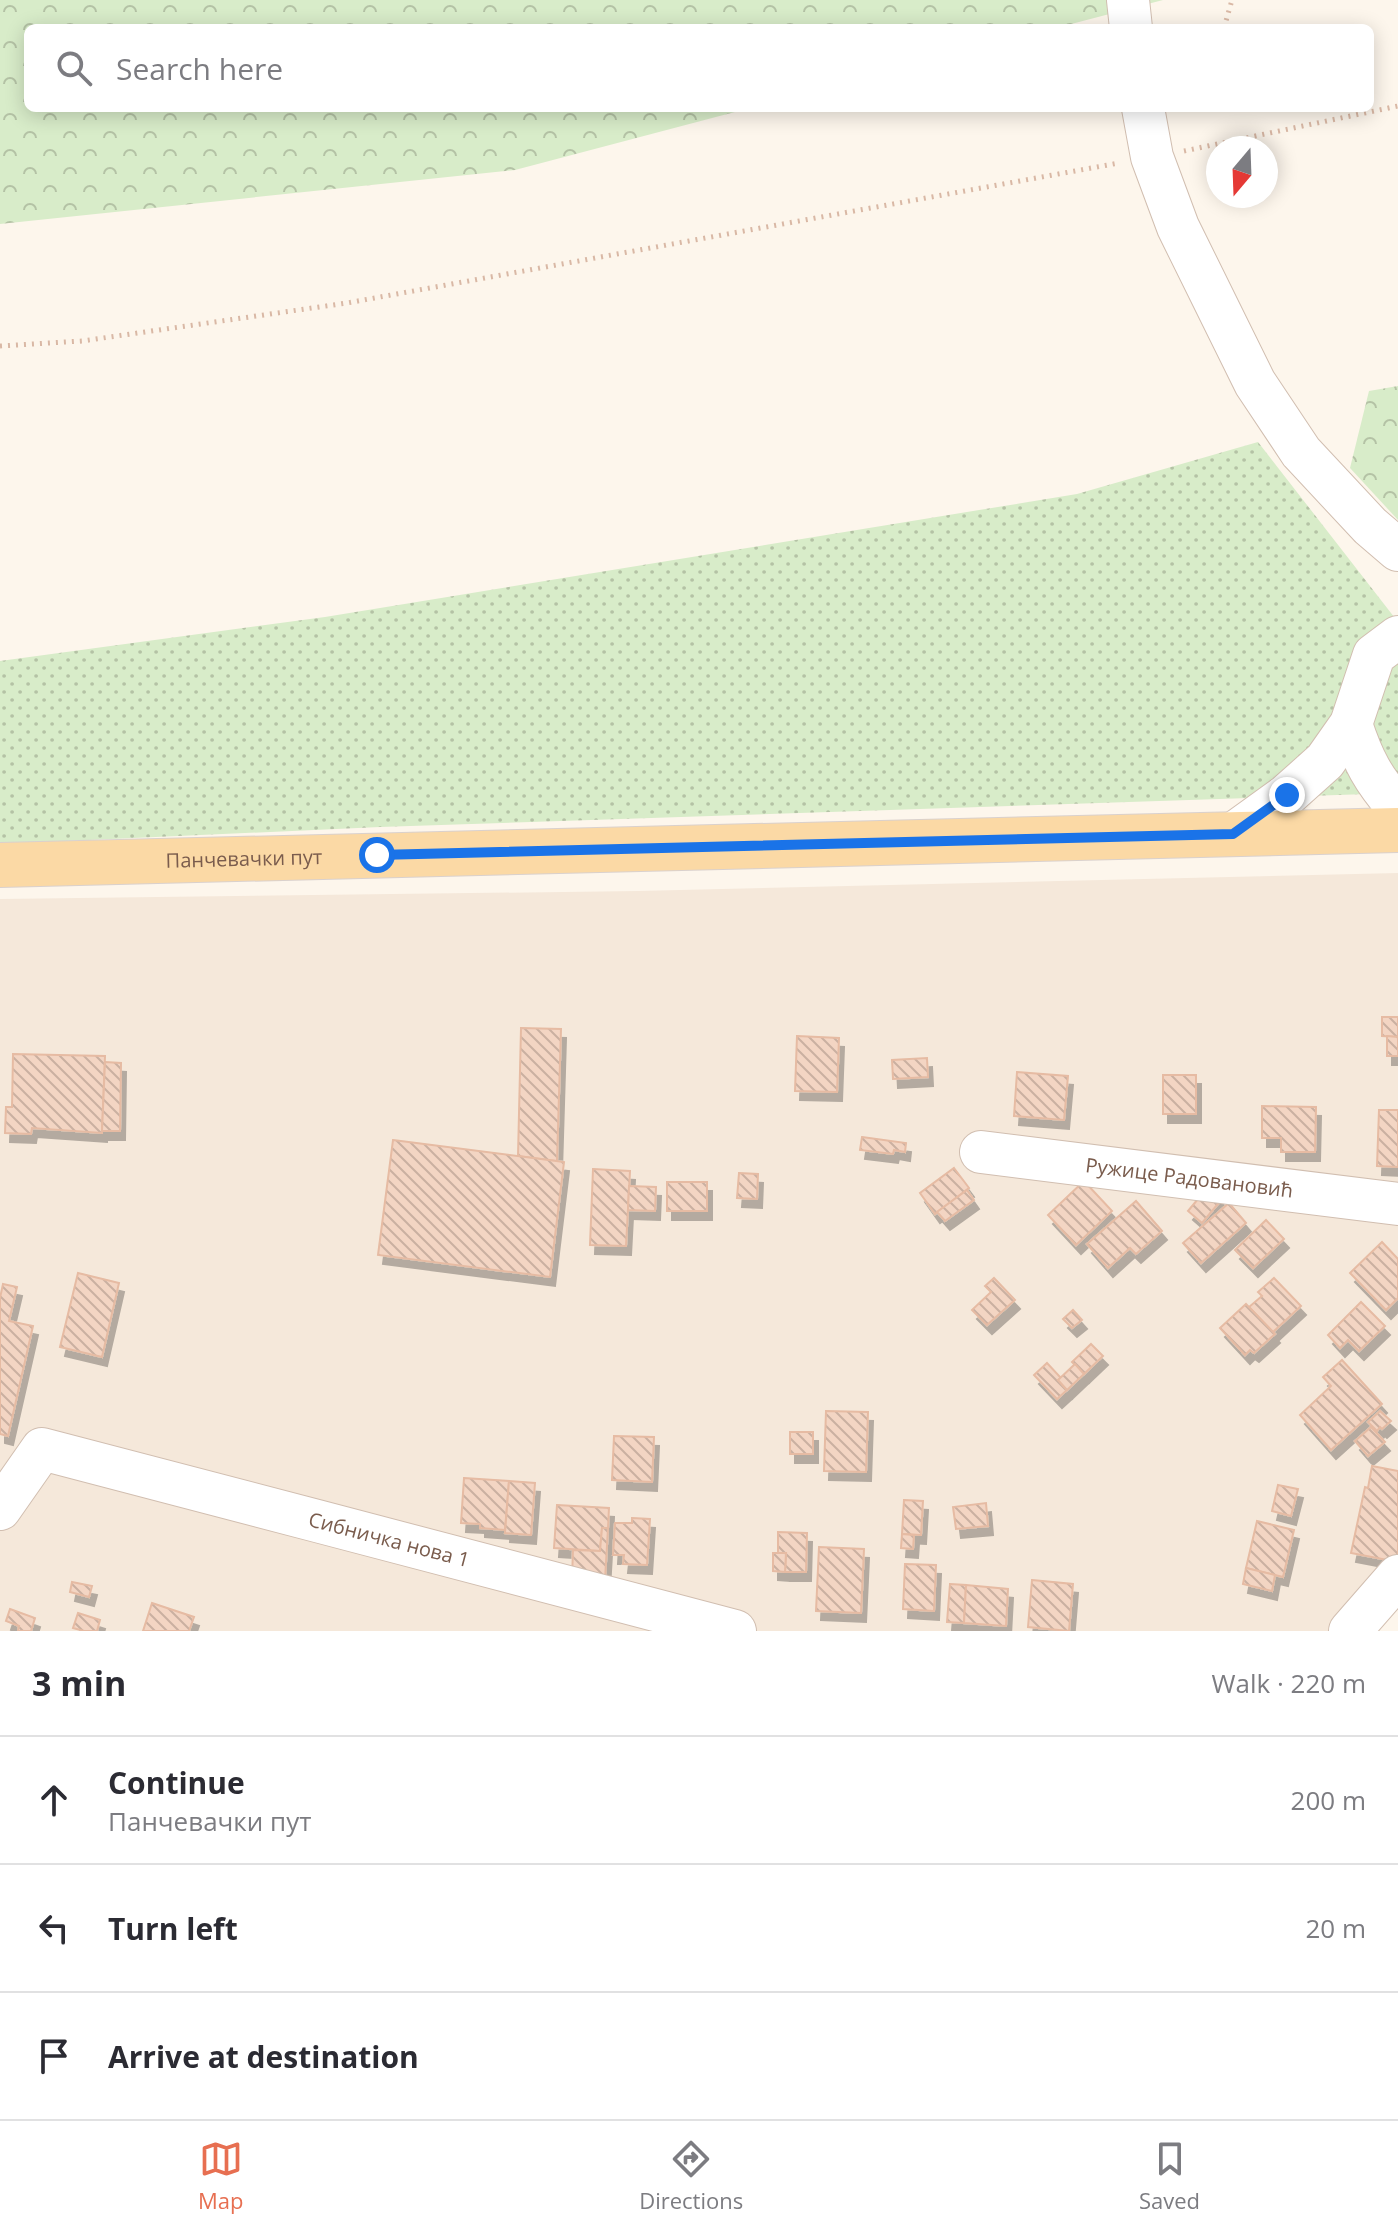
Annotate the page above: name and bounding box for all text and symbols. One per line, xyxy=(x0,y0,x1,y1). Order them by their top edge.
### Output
search box xyxy=(24,24,1374,112)
icon: search xyxy=(52,46,96,90)
text: Search here xyxy=(116,48,283,89)
north arrow xyxy=(1206,136,1278,208)
route end xyxy=(1269,777,1305,813)
route start xyxy=(359,837,395,873)
street label: Панчевачки пут xyxy=(165,843,323,874)
street label: Ружице Радовановић xyxy=(1084,1151,1295,1204)
street label: Сибничка нова 1 xyxy=(306,1505,473,1573)
text: 3 min xyxy=(32,1660,126,1706)
text: Walk · 220 m xyxy=(1212,1665,1366,1701)
text: Continue xyxy=(108,1762,245,1803)
icon: ahead xyxy=(32,1778,76,1822)
text: 200 m xyxy=(1291,1782,1366,1818)
text: Панчевачки пут xyxy=(108,1803,311,1839)
icon: left xyxy=(32,1906,76,1950)
text: Turn left xyxy=(108,1908,238,1949)
text: 20 m xyxy=(1305,1910,1366,1946)
icon: arrive xyxy=(32,2034,76,2078)
text: Arrive at destination xyxy=(108,2036,419,2077)
tab: Map xyxy=(198,2137,243,2215)
tab: Directions xyxy=(639,2137,743,2215)
tab: Saved xyxy=(1139,2137,1200,2215)

